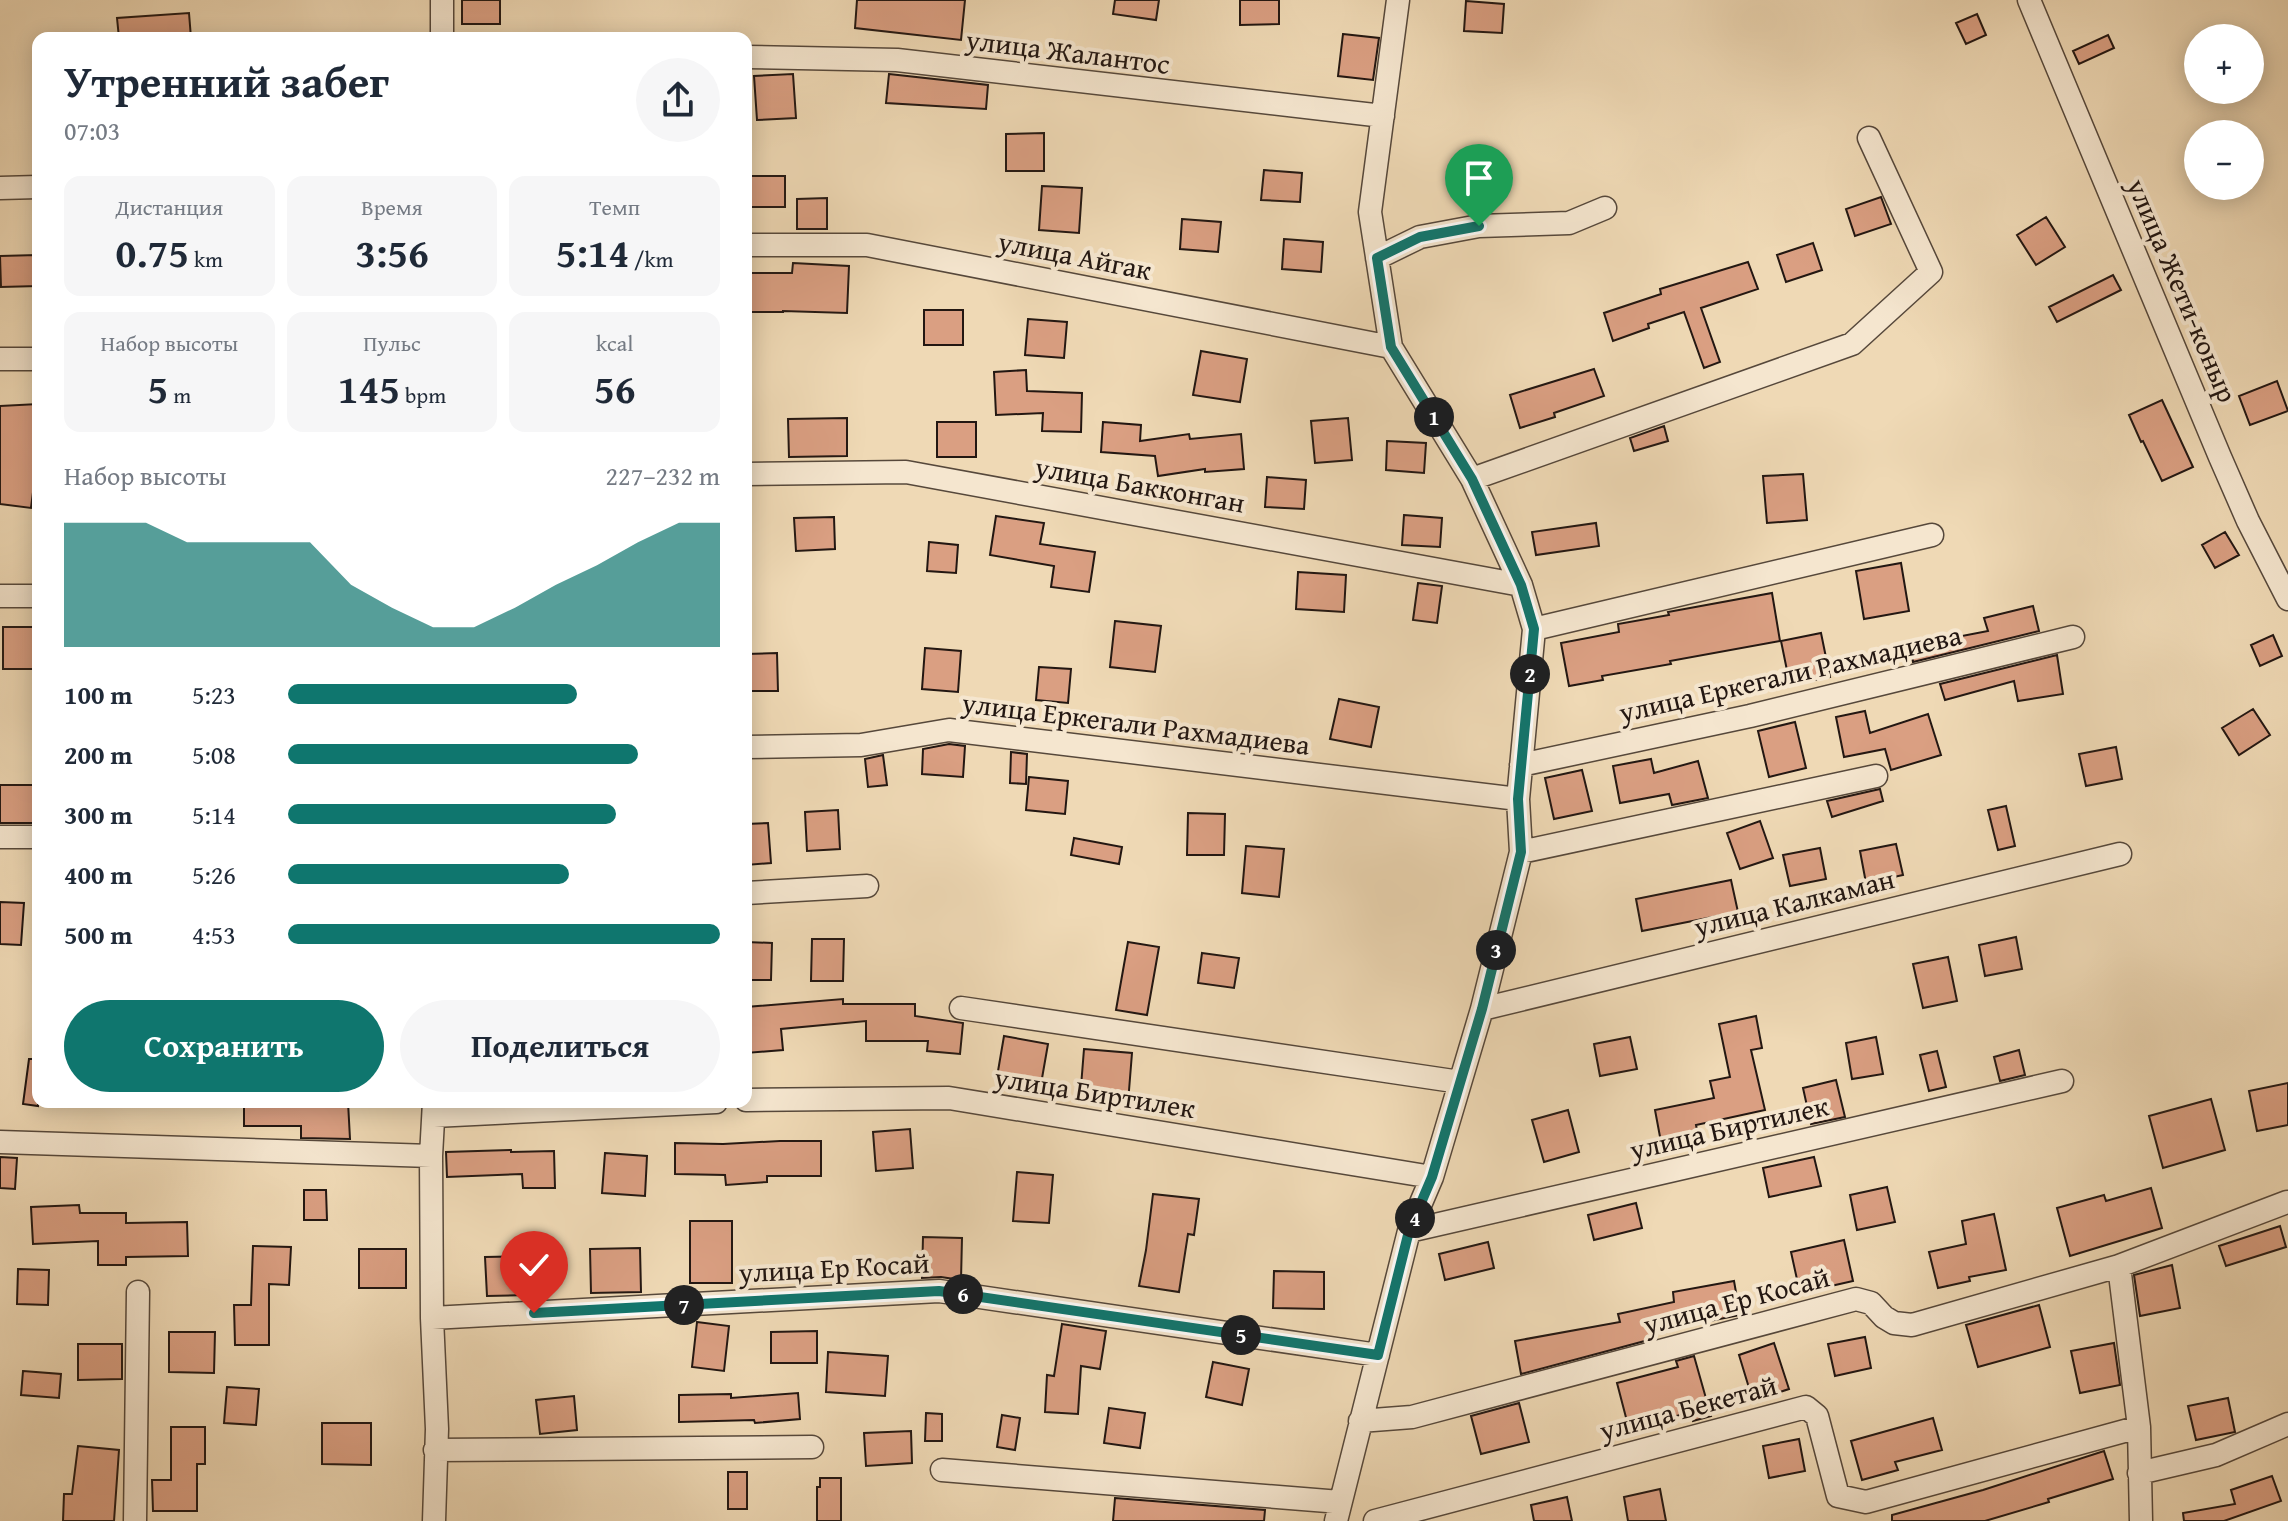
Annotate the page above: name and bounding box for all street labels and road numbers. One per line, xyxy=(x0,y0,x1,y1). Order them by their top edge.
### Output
street label: улица Жалантос xyxy=(963,18,1172,84)
street label: улица Жети-коныр xyxy=(2117,171,2249,408)
street label: улица Айгак xyxy=(994,220,1155,290)
street label: улица Бакконган xyxy=(1031,445,1248,523)
street label: улица Еркегали Рахмадиева xyxy=(1614,613,1966,733)
street label: улица Еркегали Рахмадиева xyxy=(959,681,1313,765)
street label: улица Калкаман xyxy=(1688,857,1899,947)
street label: улица Биртилек xyxy=(991,1056,1199,1128)
street label: улица Биртилек xyxy=(1625,1084,1833,1170)
street label: улица Ер Косай xyxy=(737,1242,930,1293)
street label: улица Ер Косай xyxy=(1637,1255,1834,1345)
street label: улица Бекетай xyxy=(1594,1364,1781,1451)

